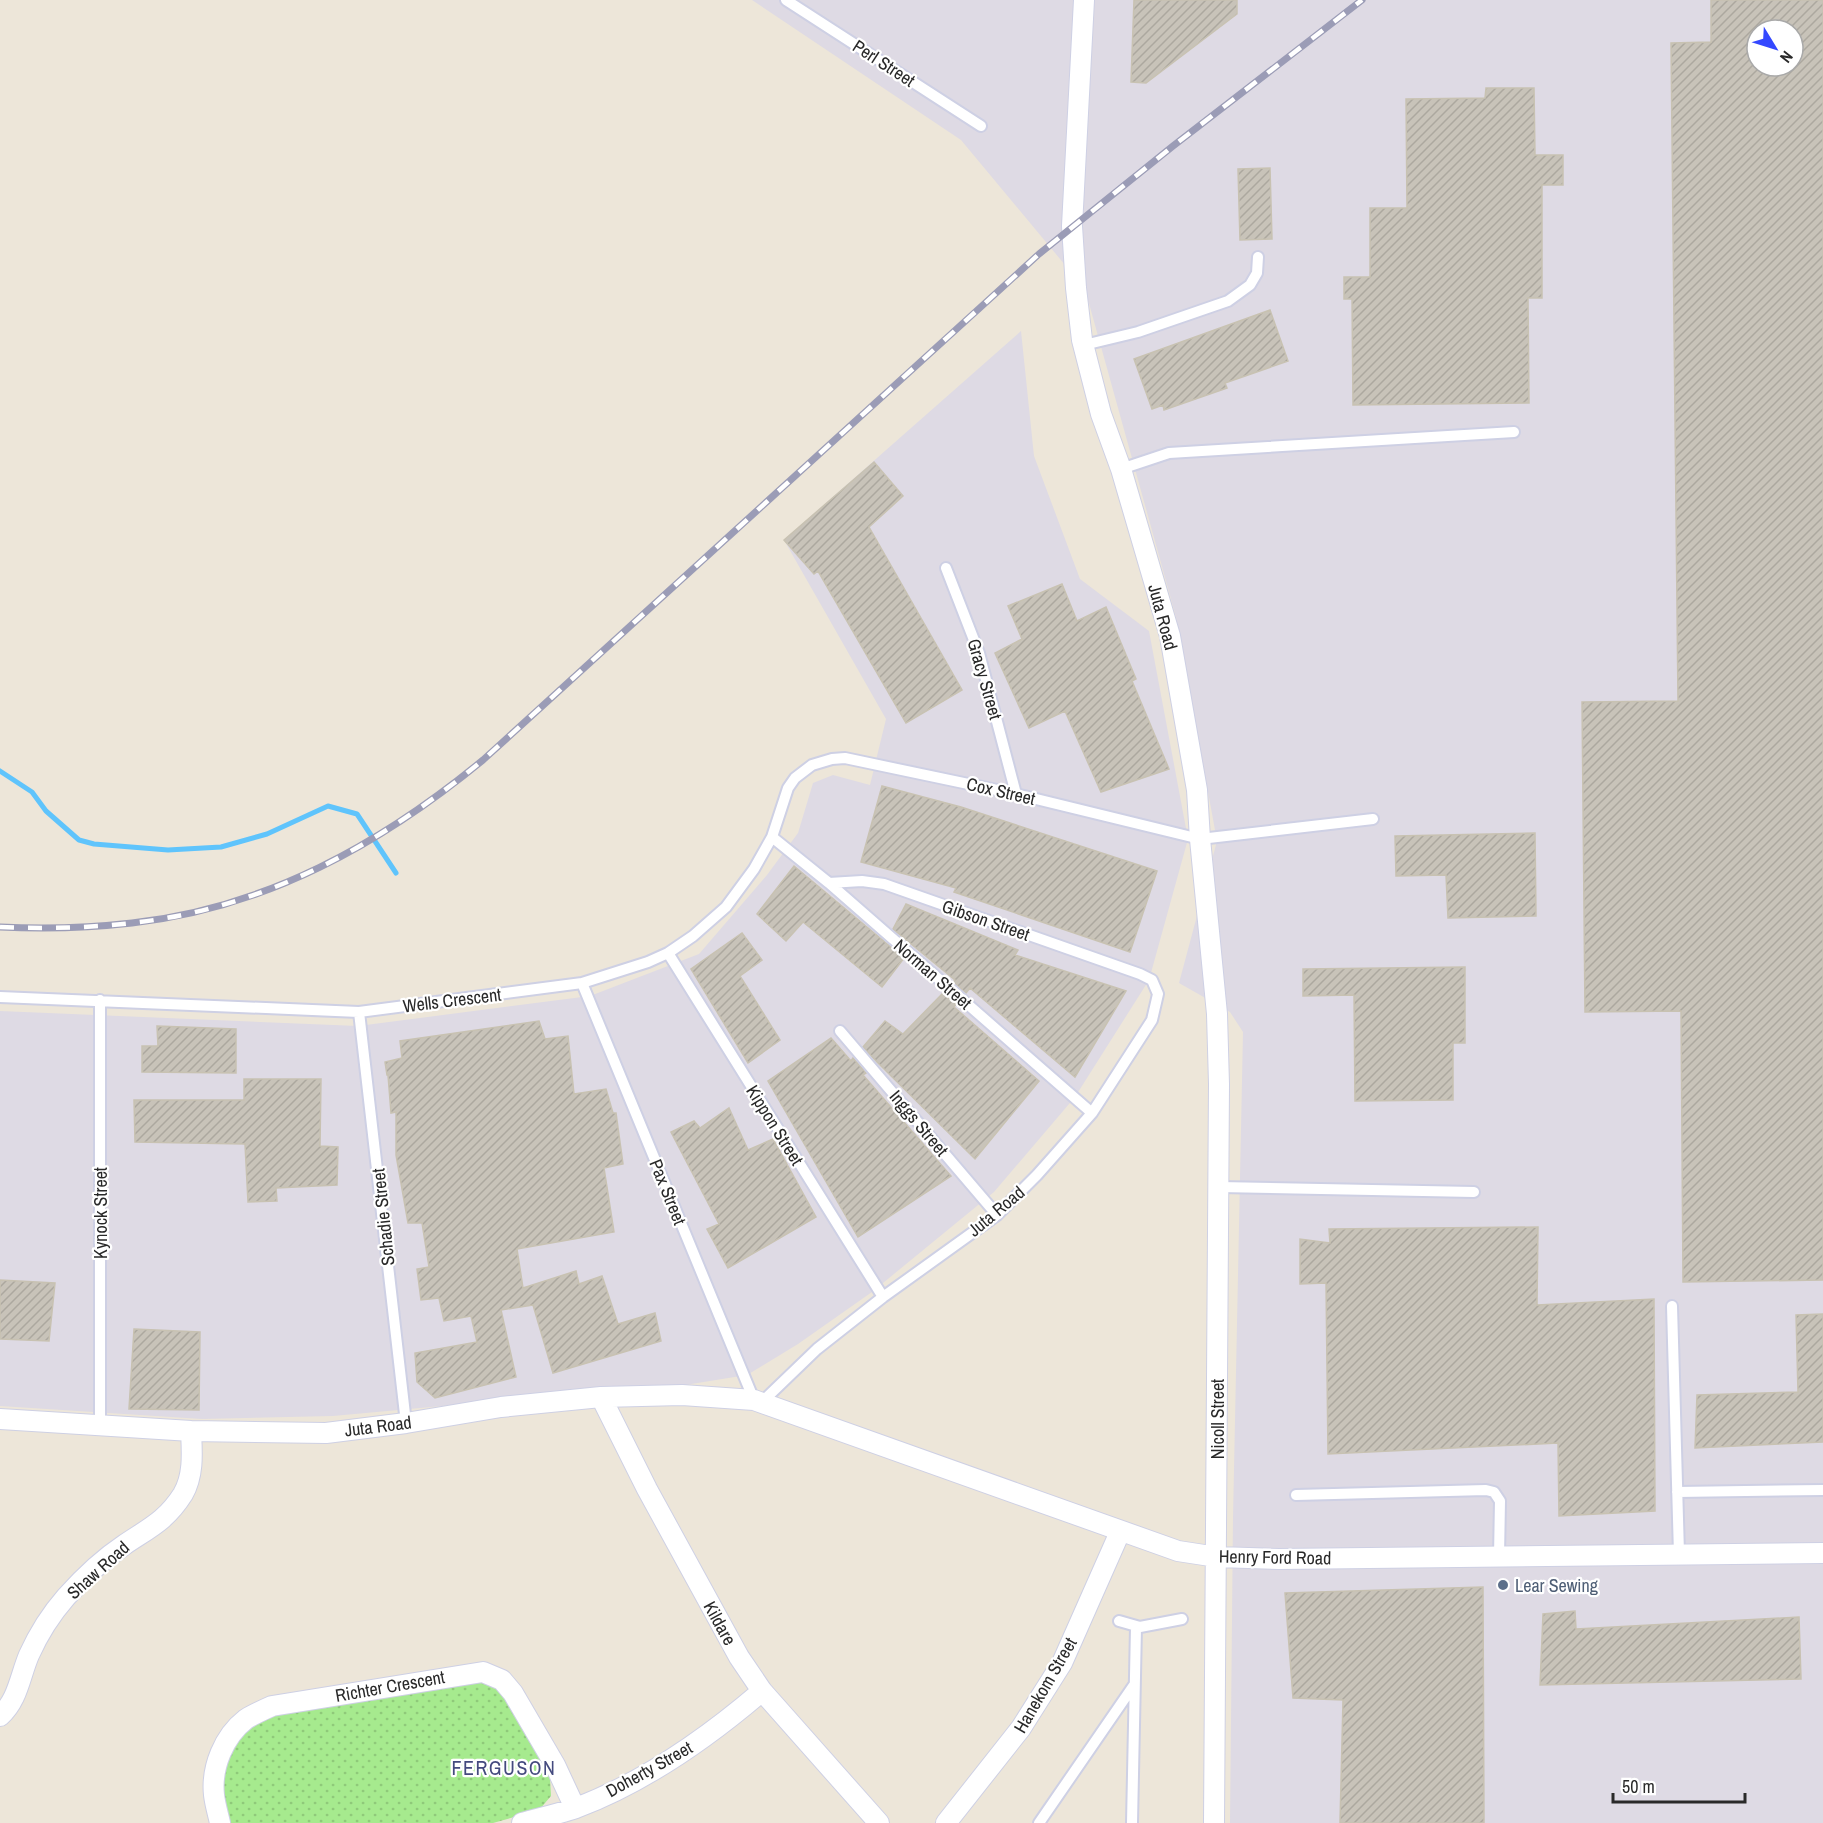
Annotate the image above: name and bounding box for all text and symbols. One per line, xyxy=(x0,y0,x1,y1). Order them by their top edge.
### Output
north arrow xyxy=(1745,18,1805,78)
street label: Perl Street xyxy=(848,34,920,92)
text: N xyxy=(1775,47,1798,68)
street label: Juta Road xyxy=(1142,581,1184,653)
street label: Gracy Street xyxy=(962,636,1008,722)
street label: Cox Street xyxy=(964,771,1038,811)
street label: Gibson Street xyxy=(939,893,1033,947)
street label: Norman Street xyxy=(889,933,977,1015)
street label: Wells Crescent xyxy=(401,982,503,1018)
street label: Kippon Street xyxy=(740,1080,810,1170)
street label: Inggs Street xyxy=(884,1084,954,1162)
street label: Pax Street xyxy=(644,1155,692,1229)
street label: Kynock Street xyxy=(88,1167,113,1259)
street label: Schadie Street xyxy=(365,1167,401,1267)
street label: Juta Road xyxy=(962,1180,1030,1242)
street label: Nicoll Street xyxy=(1205,1379,1230,1459)
street label: Juta Road xyxy=(343,1409,413,1443)
street label: Shaw Road xyxy=(61,1535,135,1605)
street label: Henry Ford Road xyxy=(1219,1544,1331,1570)
place label: Lear Sewing xyxy=(1515,1573,1599,1598)
marker: Lear Sewing xyxy=(1496,1578,1510,1592)
street label: Kildare xyxy=(698,1596,742,1650)
street label: Hanekom Street xyxy=(1008,1633,1082,1737)
street label: Richter Crescent xyxy=(333,1664,447,1708)
street label: Doherty Street xyxy=(601,1735,697,1803)
district label: FERGUSON xyxy=(452,1754,556,1781)
scale bar xyxy=(1613,1766,1745,1804)
text: 50 m xyxy=(1622,1774,1655,1799)

